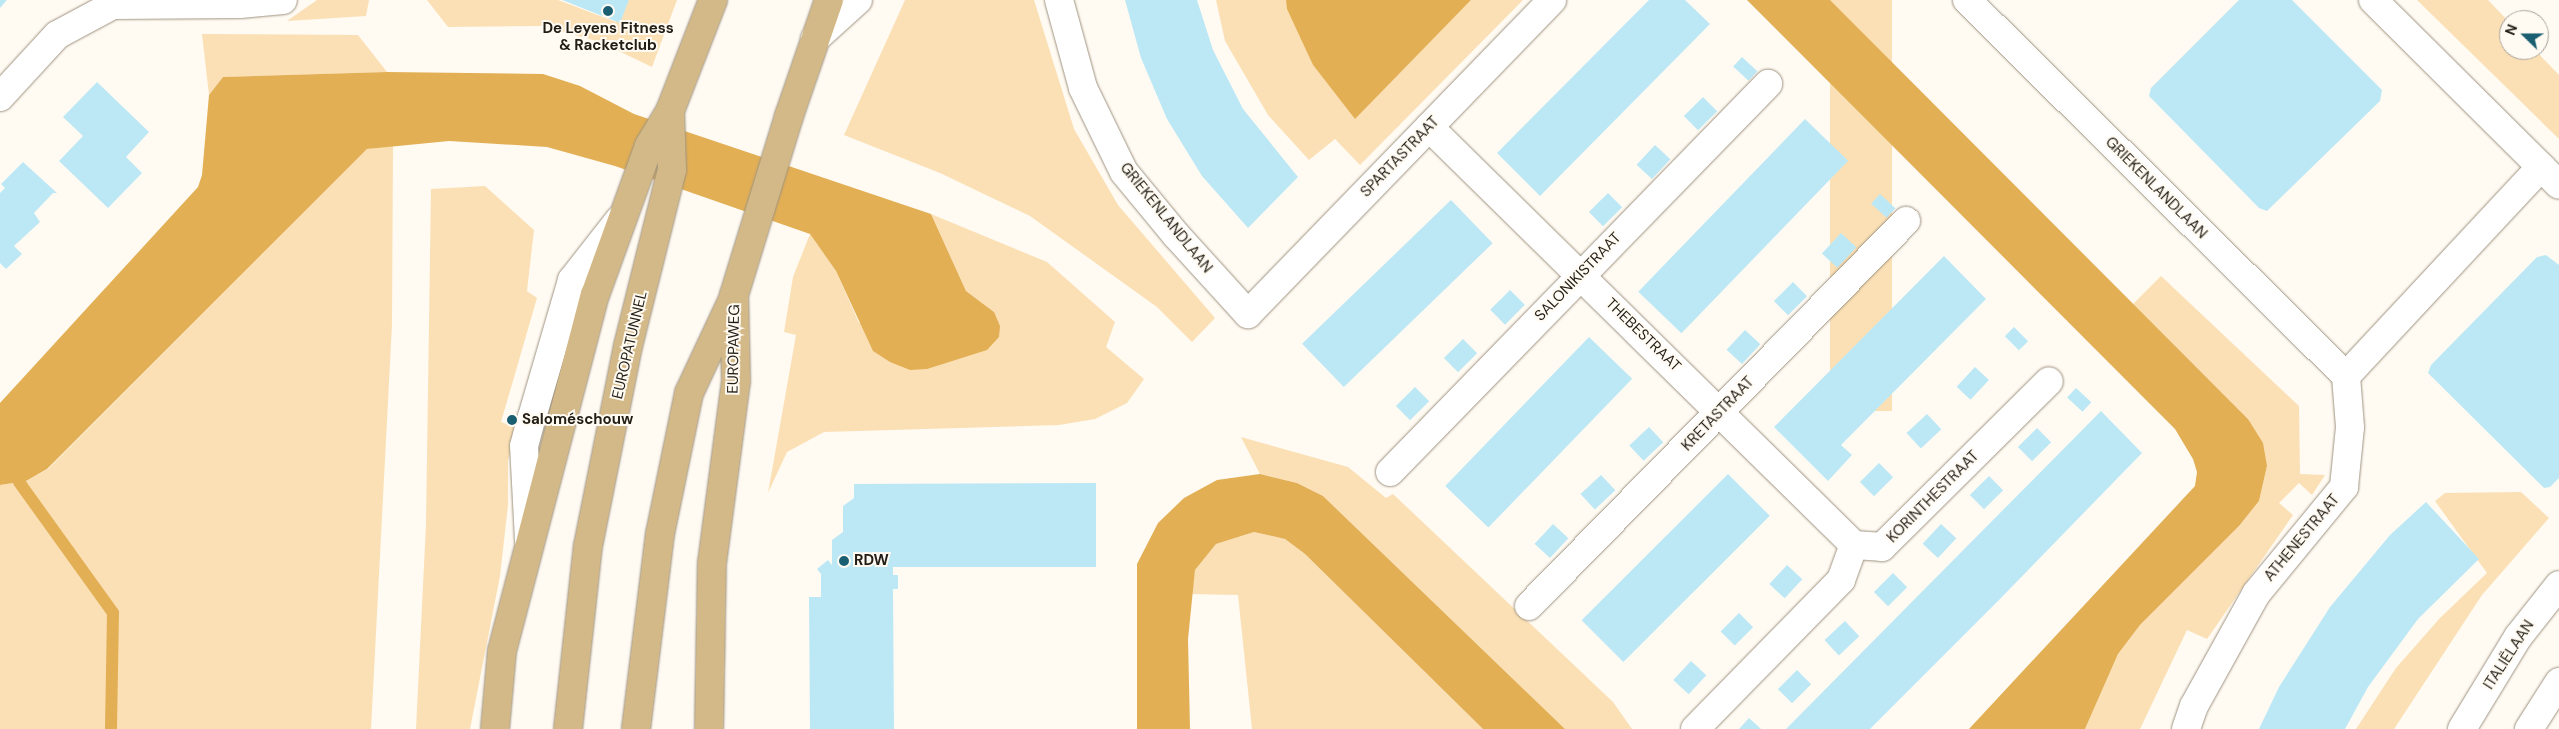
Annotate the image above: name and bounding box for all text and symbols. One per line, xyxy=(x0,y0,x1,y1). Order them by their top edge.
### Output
marker: De Leyens Fitness & Racketclub xyxy=(602,5,614,17)
north arrow xyxy=(2499,10,2549,60)
place label: De Leyens Fitness & Racketclub xyxy=(542,19,674,54)
text: N xyxy=(2501,22,2521,38)
street label: SPARTASTRAAT xyxy=(1357,113,1443,201)
street label: GRIEKENLANDLAAN xyxy=(2101,133,2211,243)
street label: GRIEKENLANDLAAN xyxy=(1116,159,1216,277)
street label: SALONIKISTRAAT xyxy=(1531,229,1625,325)
street label: EUROPATUNNEL xyxy=(609,289,651,401)
street label: THEBESTRAAT xyxy=(1602,295,1684,375)
street label: EUROPAWEG xyxy=(724,304,744,394)
street label: KRETASTRAAT xyxy=(1678,373,1758,455)
place label: Saloméschouw xyxy=(522,411,633,429)
marker: Saloméschouw xyxy=(506,414,518,426)
street label: KORINTHESTRAAT xyxy=(1883,447,1983,547)
street label: ATHENESTRAAT xyxy=(2261,491,2343,585)
place label: RDW xyxy=(854,552,889,570)
marker: RDW xyxy=(838,555,850,567)
street label: ITALIËLAAN xyxy=(2480,617,2538,693)

